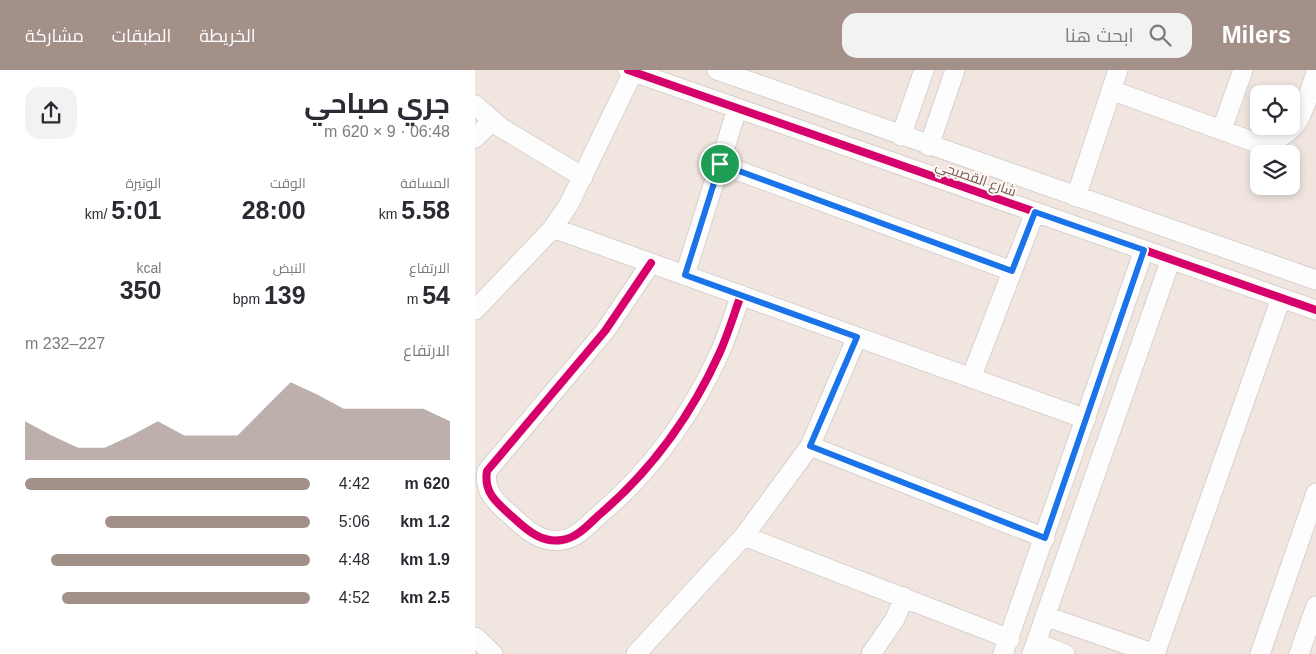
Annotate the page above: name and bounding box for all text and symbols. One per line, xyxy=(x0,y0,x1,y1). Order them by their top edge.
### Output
search box xyxy=(842,13,1192,58)
icon: search xyxy=(1146,21,1174,49)
text: Milers xyxy=(1222,21,1291,48)
text: ابحث هنا xyxy=(1065,25,1134,46)
text: مشاركة xyxy=(25,26,84,46)
text: الطبقات xyxy=(112,26,171,46)
text: الخريطة xyxy=(199,26,256,46)
map controls xyxy=(1250,85,1300,195)
button: locate xyxy=(1250,85,1300,135)
button: share xyxy=(25,87,77,139)
text: جري صباحي xyxy=(304,88,450,119)
text: 06:48 · 9 × 620 m xyxy=(324,123,450,140)
pin xyxy=(699,143,741,185)
button: layers xyxy=(1250,145,1300,195)
icon: arrive xyxy=(706,150,734,178)
street label: شارع القصبجي xyxy=(932,157,1019,203)
text: الوتيرة xyxy=(125,175,161,191)
text: الوقت xyxy=(270,175,306,191)
text: المسافة xyxy=(400,175,450,191)
text: 5:01 xyxy=(111,196,161,224)
text: 28:00 xyxy=(242,196,306,224)
text: 5.58 xyxy=(401,196,450,224)
text: /km xyxy=(85,206,111,222)
text: km xyxy=(379,206,401,222)
text: kcal xyxy=(136,260,161,276)
text: النبض xyxy=(273,260,306,276)
text: الارتفاع xyxy=(409,260,450,276)
text: 350 xyxy=(120,276,161,304)
text: 139 xyxy=(264,281,306,309)
text: 54 xyxy=(422,281,450,309)
text: bpm xyxy=(233,291,264,307)
text: m xyxy=(407,291,422,307)
text: 227–232 m xyxy=(25,335,105,352)
text: الارتفاع xyxy=(403,342,450,359)
text: 4:42 xyxy=(339,475,370,492)
text: 620 m xyxy=(405,475,450,492)
text: 5:06 xyxy=(339,513,370,530)
text: 1.2 km xyxy=(400,513,450,530)
text: 4:48 xyxy=(339,551,370,568)
text: 1.9 km xyxy=(400,551,450,568)
text: 4:52 xyxy=(339,589,370,606)
text: 2.5 km xyxy=(400,589,450,606)

